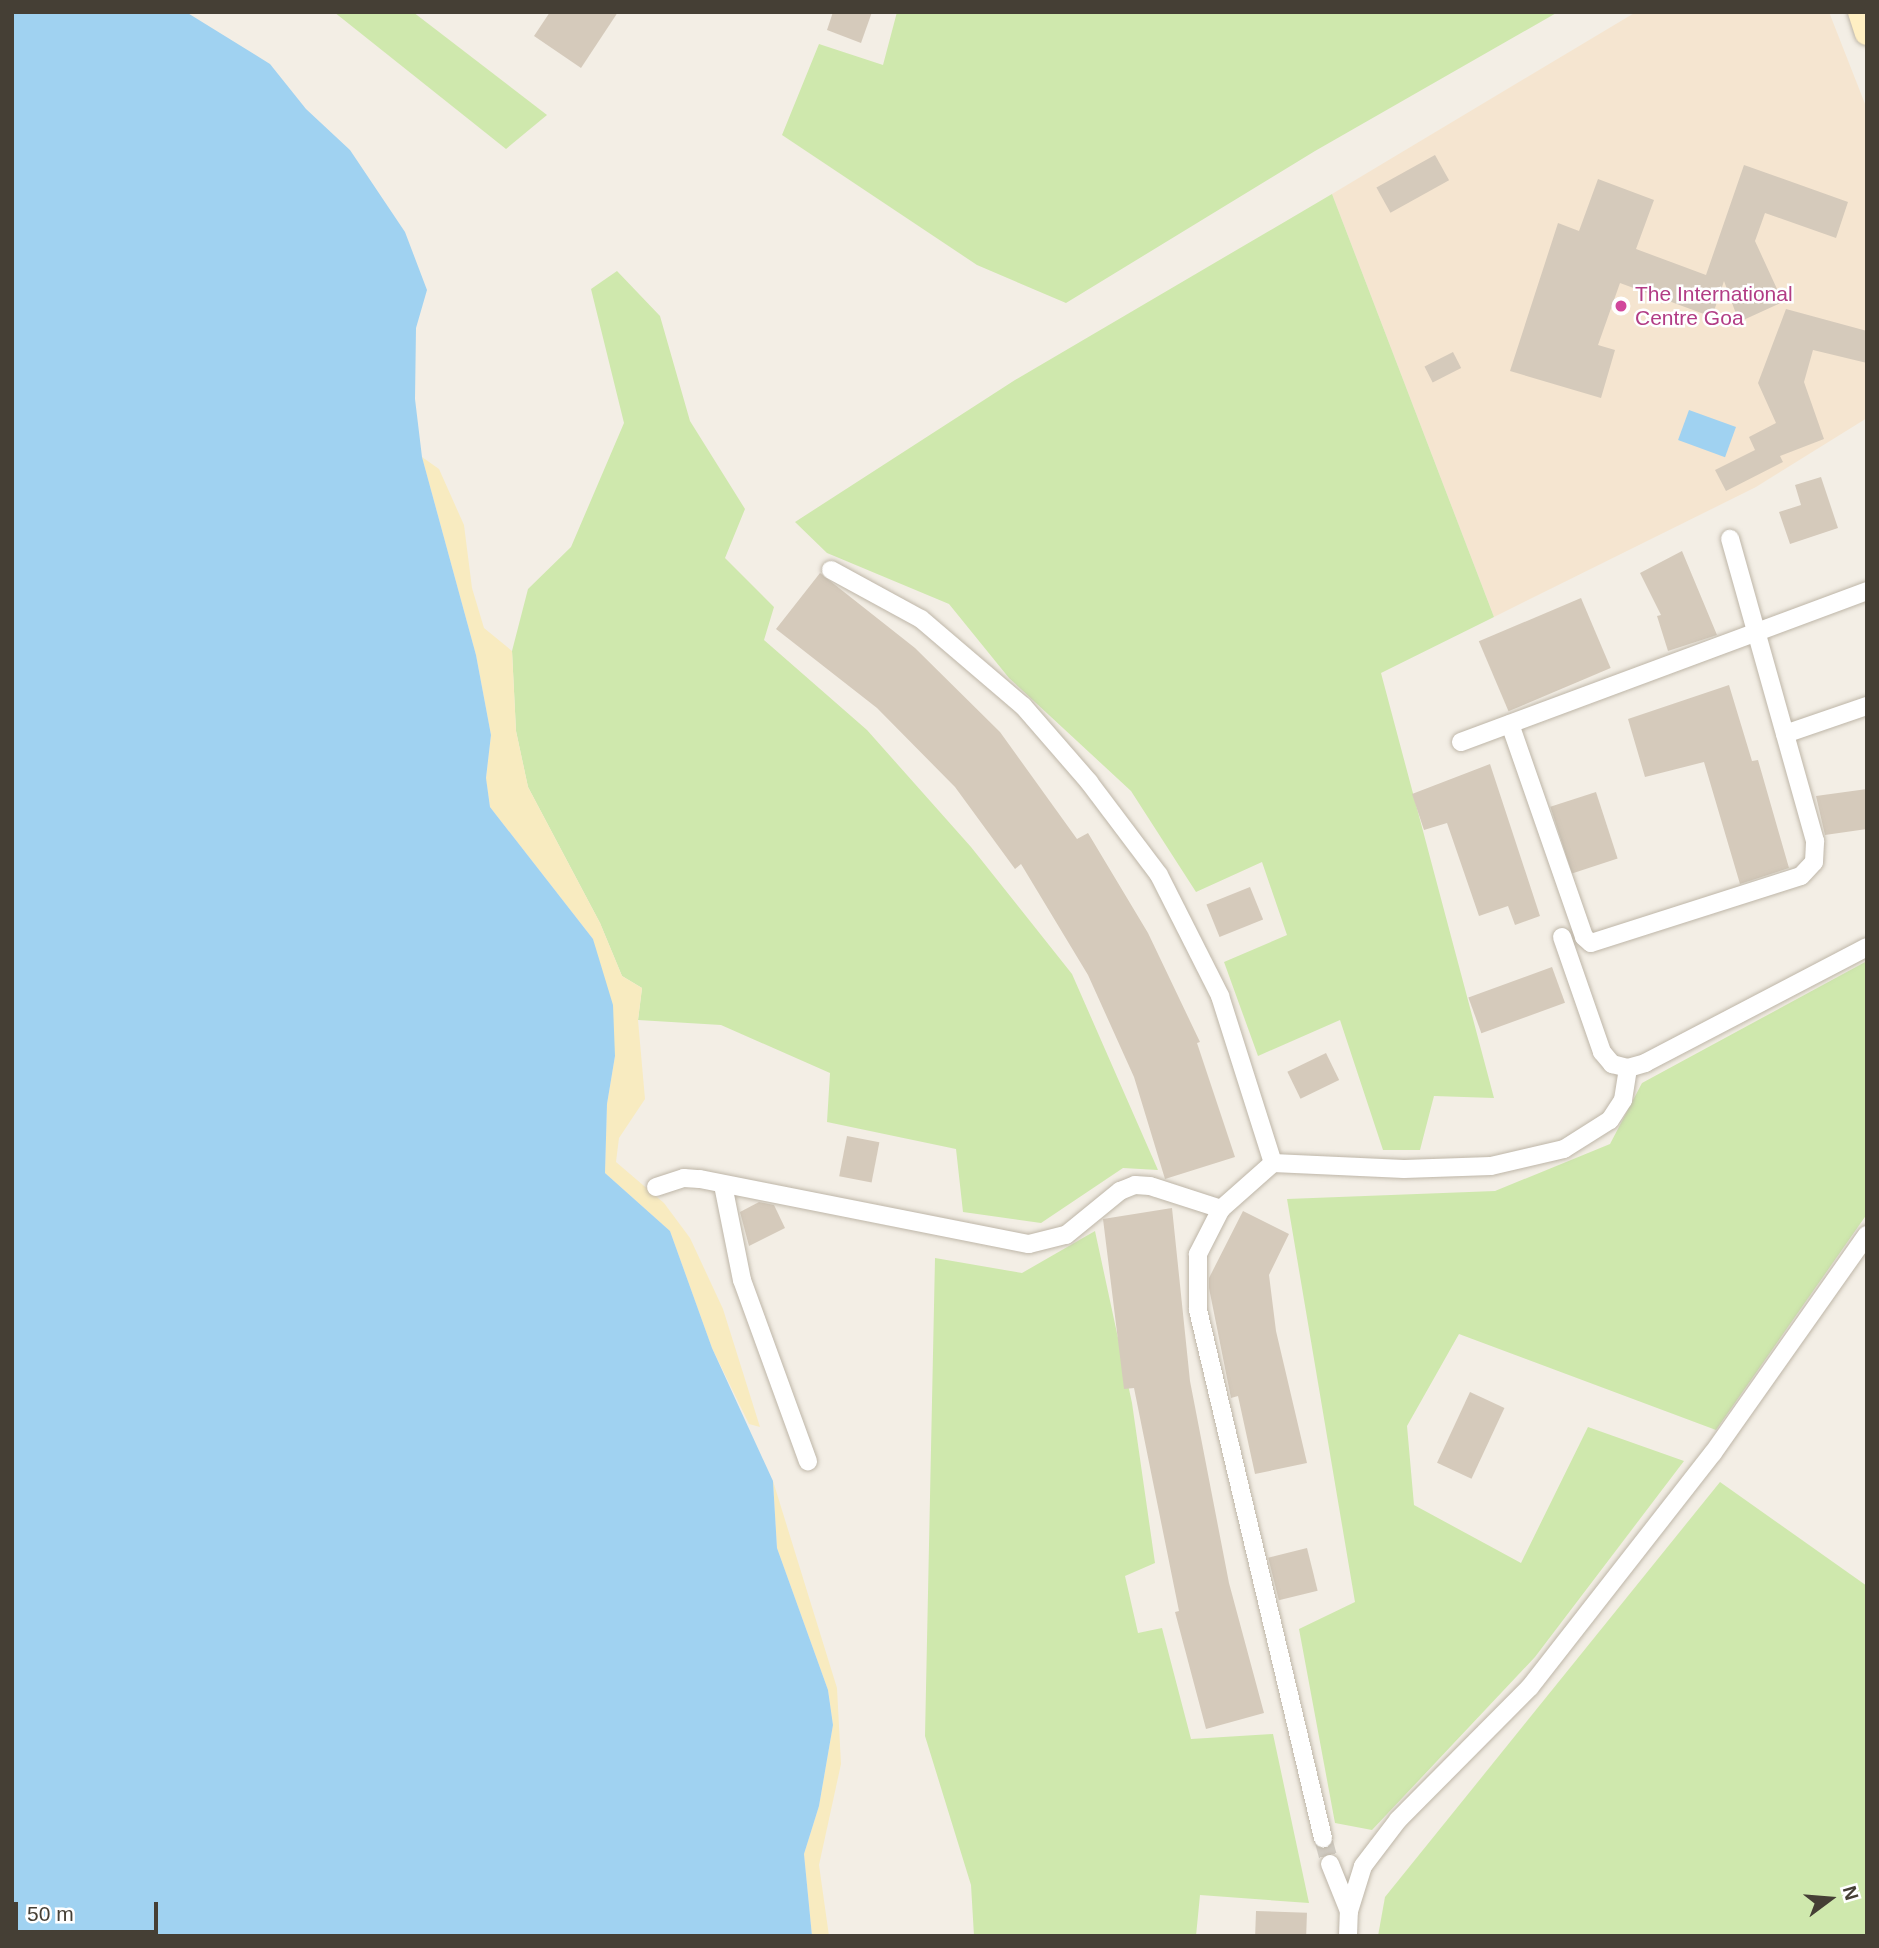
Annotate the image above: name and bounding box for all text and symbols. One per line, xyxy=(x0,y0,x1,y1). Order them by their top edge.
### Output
place label: The International Centre Goa xyxy=(1635,281,1793,331)
marker: The International Centre Goa xyxy=(1613,298,1629,314)
north arrow xyxy=(1795,1864,1865,1934)
text: N xyxy=(1839,1884,1863,1903)
scale bar xyxy=(18,1888,161,1932)
text: 50 m xyxy=(27,1902,74,1925)

